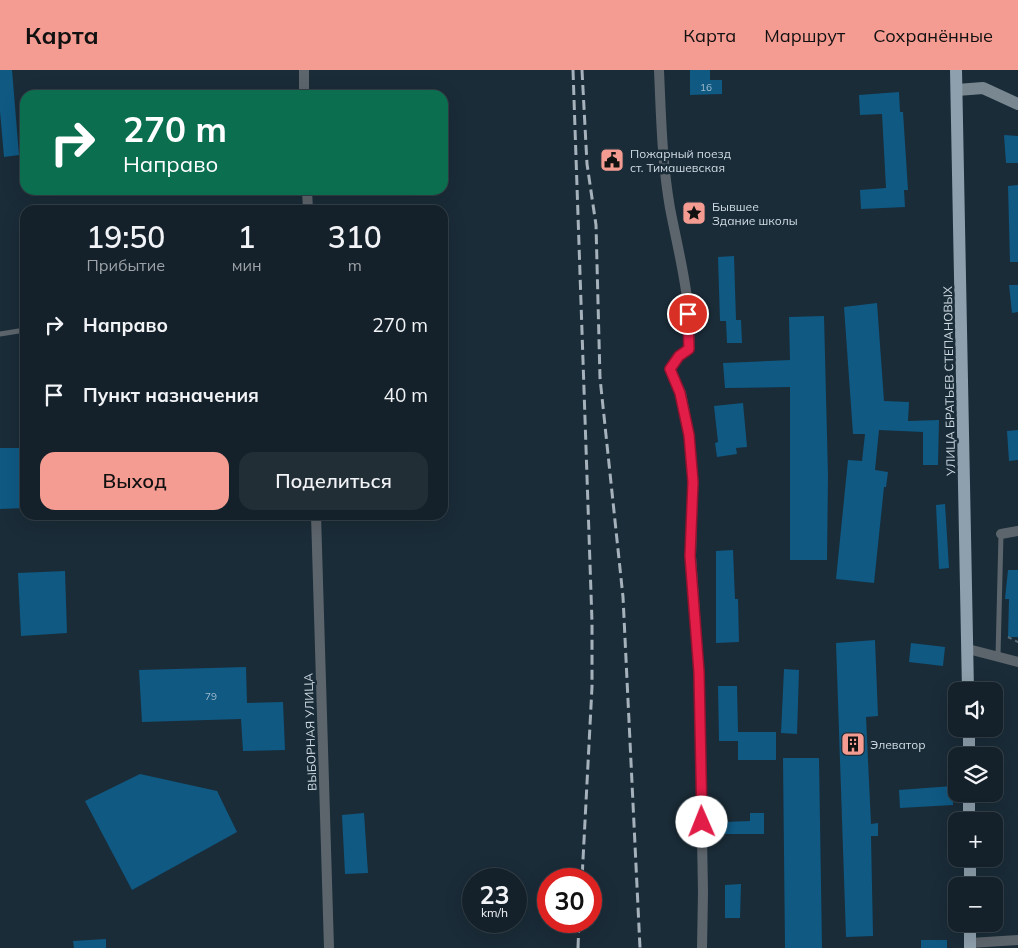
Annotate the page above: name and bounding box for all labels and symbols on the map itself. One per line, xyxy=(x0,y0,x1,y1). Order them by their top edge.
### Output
house number: 16 xyxy=(700,81,712,94)
place label: Пожарный поезд ст. Тимашевская xyxy=(630,146,731,175)
public building icon: Пожарный поезд ст. Тимашевская xyxy=(599,147,625,173)
place label: Бывшее Здание школы xyxy=(712,199,798,228)
place icon: Бывшее Здание школы xyxy=(681,200,707,226)
street label: УЛИЦА БРАТЬЕВ СТЕПАНОВЫХ xyxy=(940,286,958,477)
pin xyxy=(667,293,709,335)
street label: ВЫБОРНАЯ УЛИЦА xyxy=(300,673,320,791)
house number: 79 xyxy=(205,690,217,703)
building icon: Элеватор xyxy=(840,731,866,757)
place label: Элеватор xyxy=(870,737,926,752)
position arrow xyxy=(675,795,727,847)
speed limit sign: 30 xyxy=(537,868,602,933)

